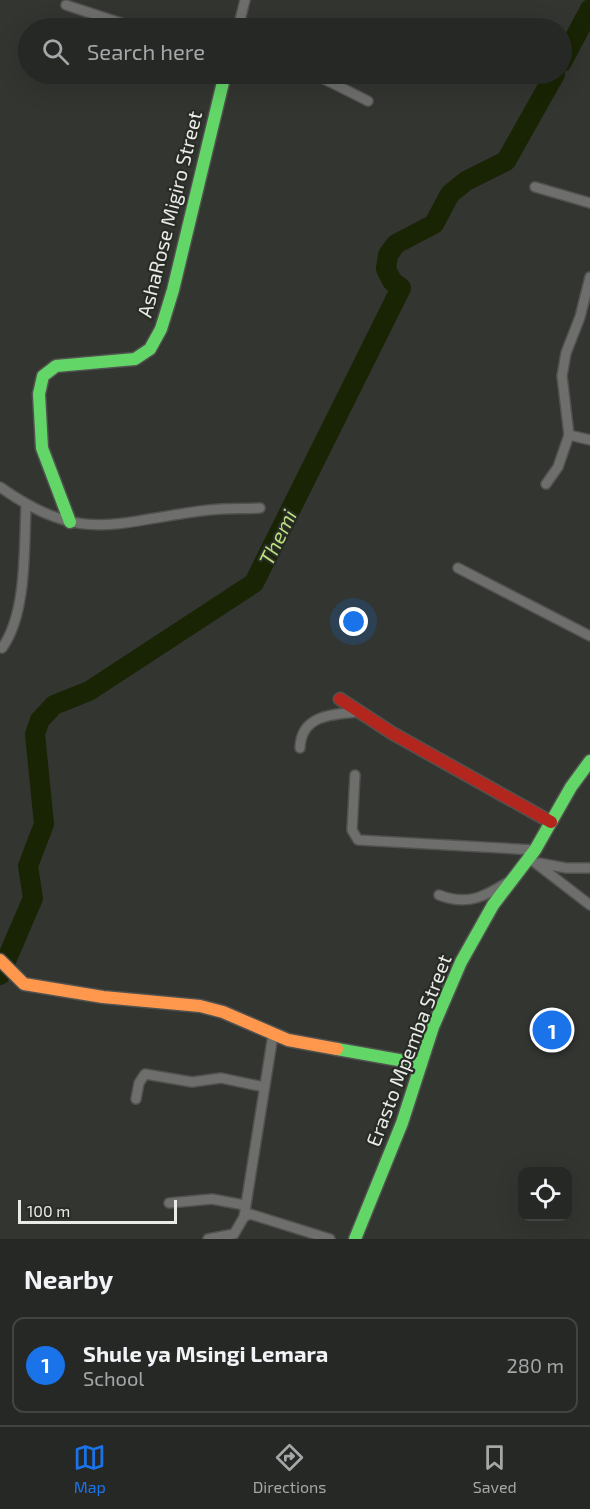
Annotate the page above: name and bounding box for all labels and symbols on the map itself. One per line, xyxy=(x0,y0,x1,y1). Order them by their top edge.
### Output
street label: AshaRose Migiro Street xyxy=(132,108,206,320)
water label: Themi xyxy=(253,505,301,569)
your location xyxy=(339,607,368,636)
street label: Erasto Mpemba Street xyxy=(360,950,456,1149)
pin: 1 xyxy=(532,1008,572,1052)
scale bar xyxy=(18,1197,177,1224)

